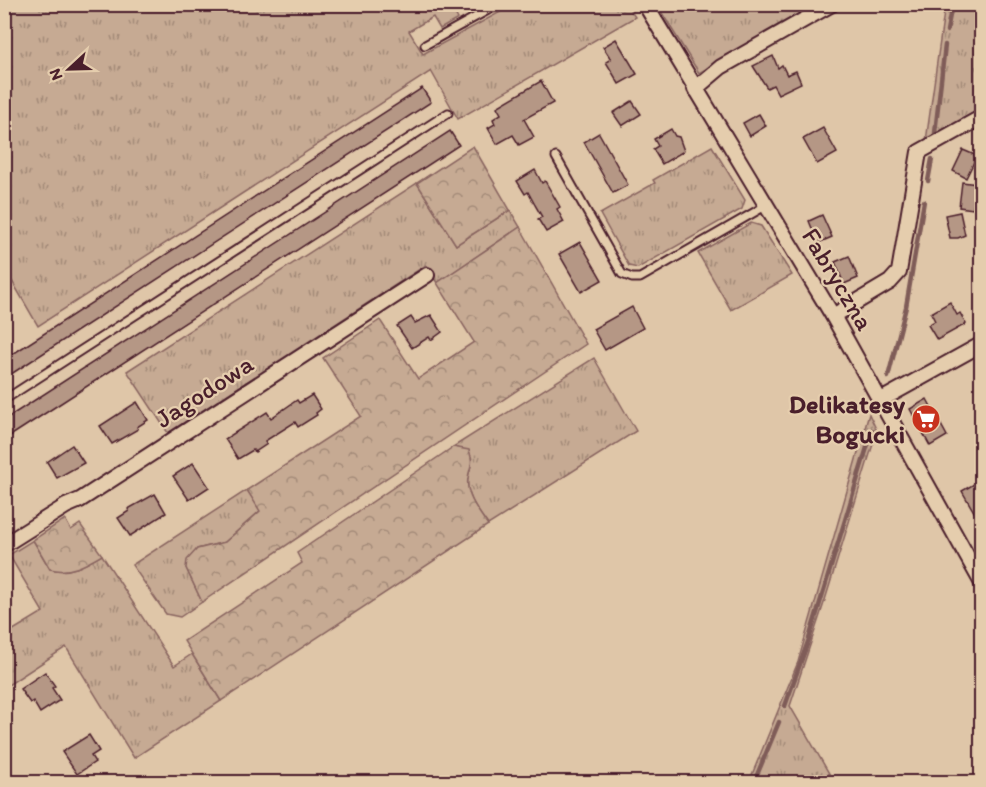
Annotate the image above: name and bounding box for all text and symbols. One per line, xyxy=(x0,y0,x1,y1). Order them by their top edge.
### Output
north arrow xyxy=(39,39,99,99)
text: N xyxy=(45,66,66,83)
street label: Fabryczna xyxy=(795,222,881,336)
street label: Jagodowa xyxy=(149,347,259,435)
place label: Delikatesy Bogucki xyxy=(789,388,906,450)
supermarket icon: Delikatesy Bogucki xyxy=(910,403,942,435)

